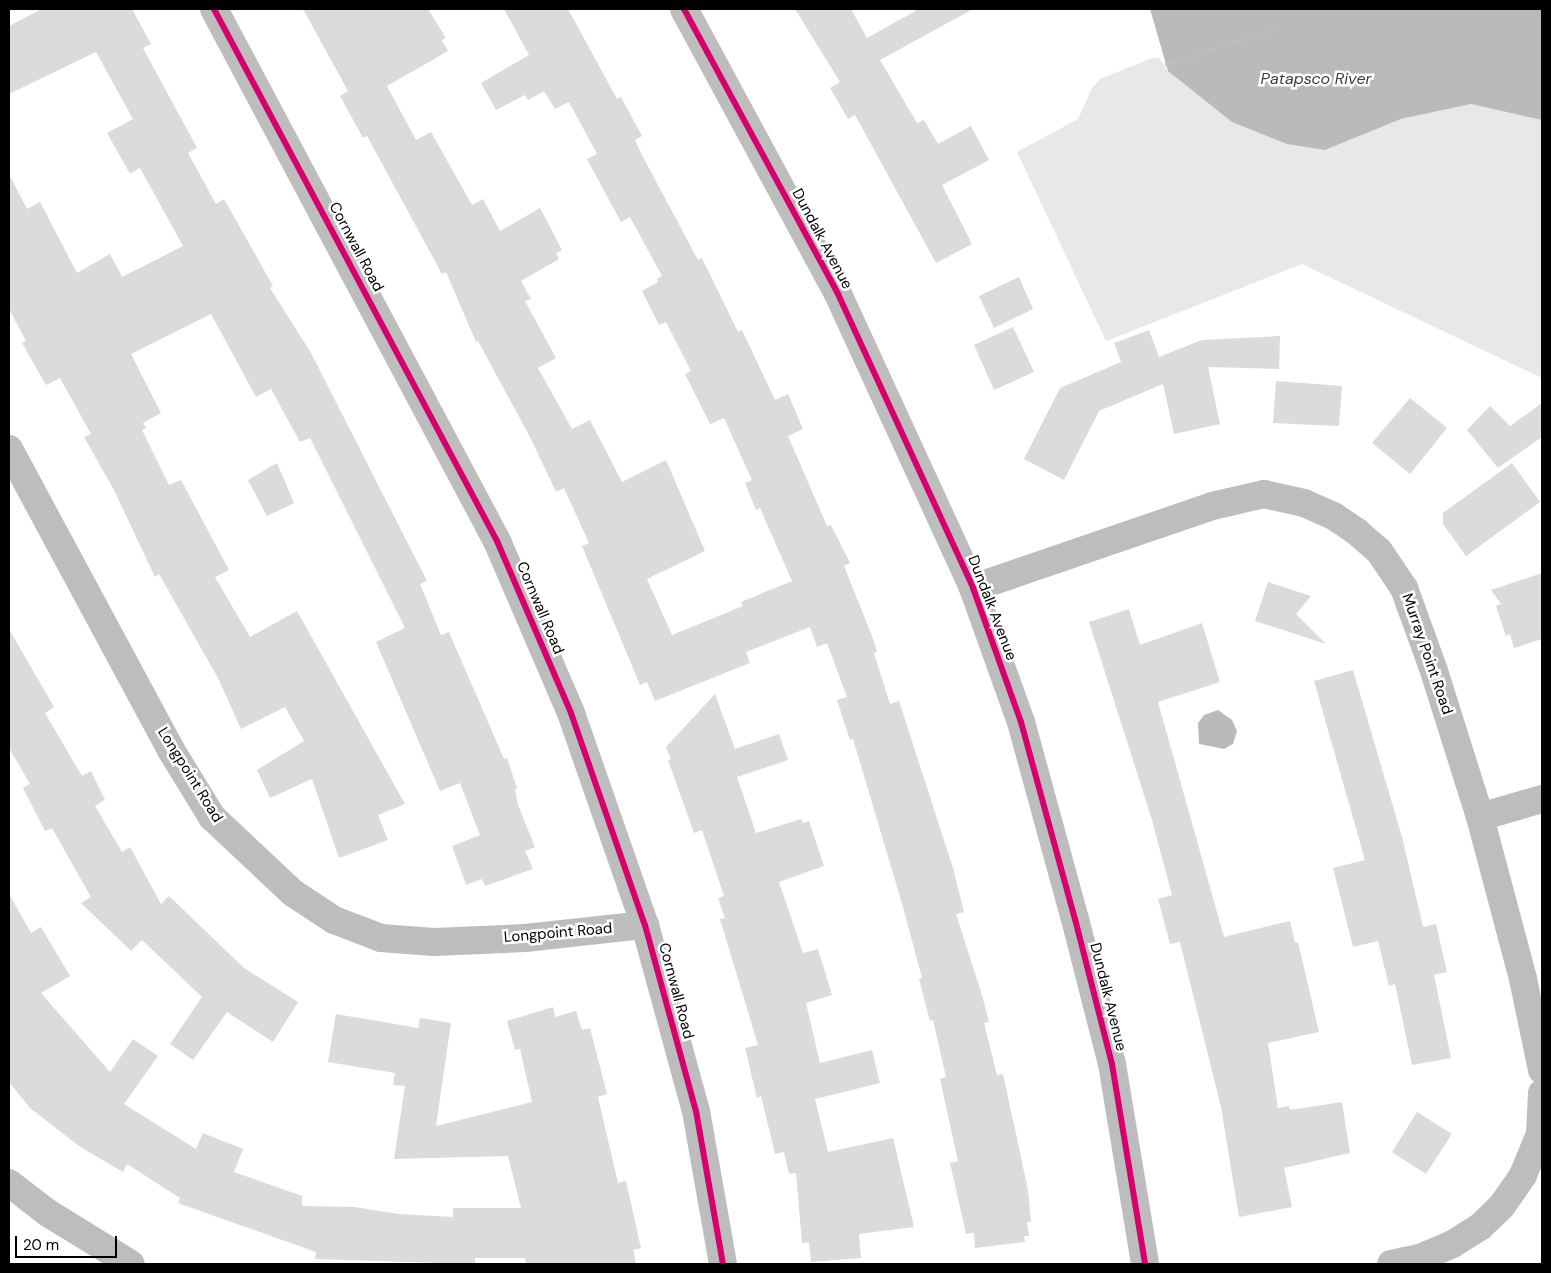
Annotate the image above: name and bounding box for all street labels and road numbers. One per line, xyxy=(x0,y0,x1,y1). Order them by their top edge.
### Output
street label: Dundalk Avenue xyxy=(788,186,856,292)
street label: Cornwall Road xyxy=(325,199,387,295)
street label: Dundalk Avenue xyxy=(964,553,1020,663)
street label: Cornwall Road xyxy=(512,559,568,657)
street label: Murray Point Road xyxy=(1398,591,1456,717)
street label: Longpoint Road xyxy=(154,724,226,826)
street label: Longpoint Road xyxy=(503,919,613,947)
street label: Cornwall Road xyxy=(655,941,697,1041)
street label: Dundalk Avenue xyxy=(1086,941,1130,1053)

